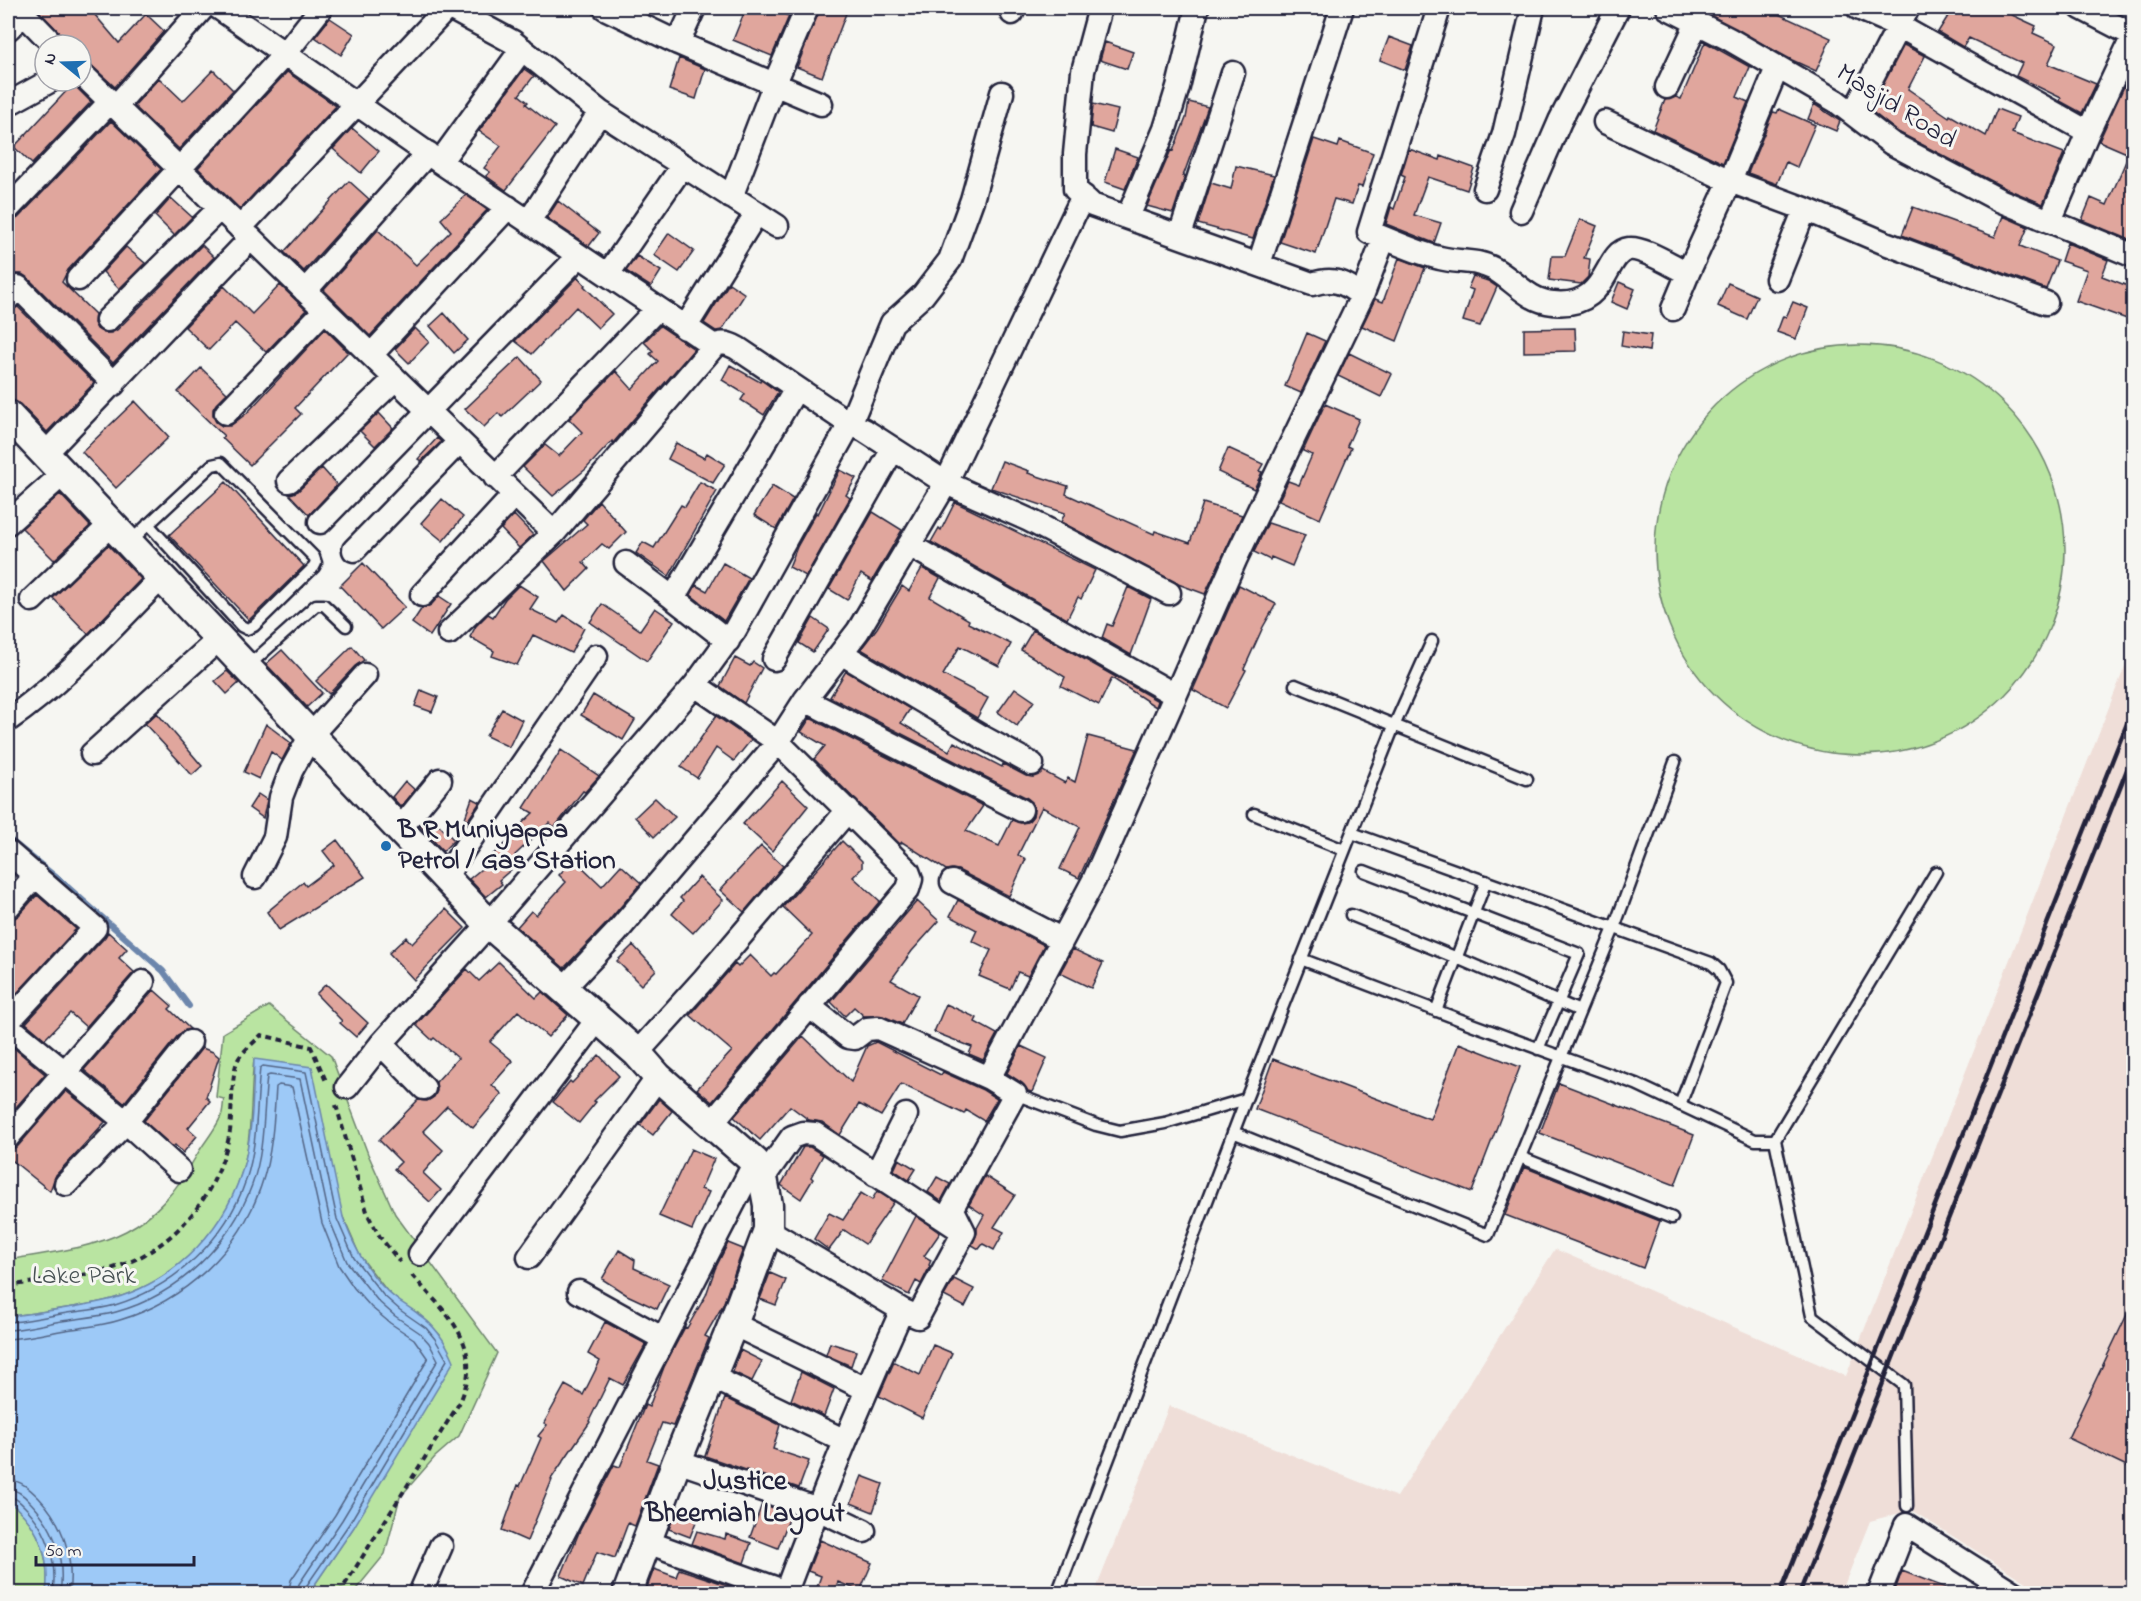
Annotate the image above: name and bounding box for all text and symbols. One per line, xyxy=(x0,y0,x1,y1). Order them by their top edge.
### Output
north arrow xyxy=(33,33,93,93)
text: N xyxy=(38,50,64,68)
street label: Masjid Road xyxy=(1828,55,1964,159)
place label: B R Muniyappa Petrol / Gas Station xyxy=(396,811,615,881)
marker: B R Muniyappa Petrol / Gas Station xyxy=(379,839,393,853)
park label: Lake Park xyxy=(32,1257,136,1296)
district label: Justice Bheemiah Layout xyxy=(643,1462,845,1535)
scale bar xyxy=(36,1529,194,1567)
text: 50 m xyxy=(45,1539,82,1565)

